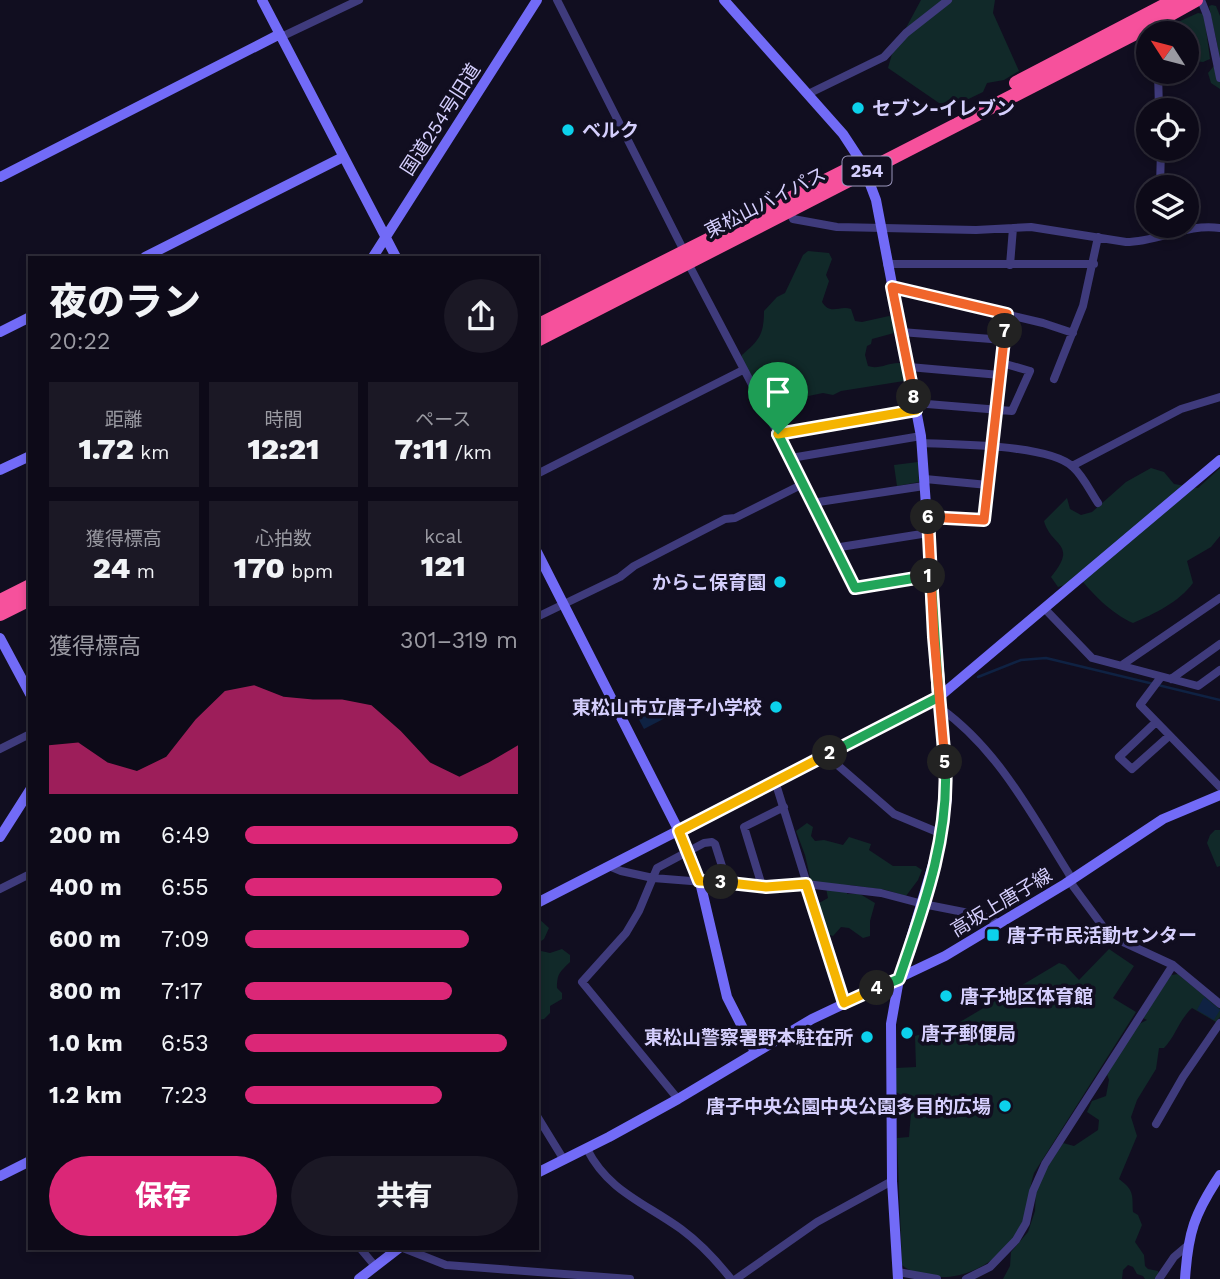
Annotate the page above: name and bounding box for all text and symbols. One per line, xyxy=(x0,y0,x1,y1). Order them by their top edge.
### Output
north arrow xyxy=(1136,21,1199,84)
map controls xyxy=(1136,21,1199,238)
street label: 国道254号旧道 xyxy=(396,59,485,180)
place label: セブン-イレブン xyxy=(872,97,1015,120)
button: locate xyxy=(1136,98,1199,161)
marker: セブン-イレブン xyxy=(850,100,866,116)
place label: ベルク xyxy=(582,119,639,142)
marker: ベルク xyxy=(560,122,576,138)
road number: 254 xyxy=(842,156,892,186)
street label: 東松山バイパス xyxy=(701,162,830,243)
button: layers xyxy=(1136,175,1199,238)
button: share xyxy=(444,279,518,353)
text: 夜のラン xyxy=(49,280,201,324)
pin: 7 xyxy=(988,314,1023,348)
text: 7 xyxy=(999,319,1010,342)
text: 20:22 xyxy=(49,328,110,355)
pin xyxy=(748,362,808,434)
icon: arrive xyxy=(759,373,797,411)
pin: 8 xyxy=(897,380,932,414)
text: 8 xyxy=(908,385,919,408)
text: 距離 xyxy=(105,408,143,431)
text: 時間 xyxy=(264,408,303,431)
text: ペース xyxy=(415,408,471,431)
text: 1.72 xyxy=(78,431,134,466)
text: 12:21 xyxy=(248,431,319,466)
text: 7:11 xyxy=(394,431,448,466)
text: km xyxy=(134,441,169,464)
text: /km xyxy=(448,441,492,464)
pin: 6 xyxy=(911,500,946,534)
text: 6 xyxy=(922,505,933,528)
text: kcal xyxy=(424,525,462,548)
text: 獲得標高 xyxy=(86,527,162,550)
text: 心拍数 xyxy=(255,527,312,550)
text: 121 xyxy=(421,548,466,583)
text: 24 xyxy=(93,550,130,585)
text: 170 xyxy=(234,550,285,585)
pin: 1 xyxy=(911,558,946,594)
text: m xyxy=(130,560,155,583)
text: bpm xyxy=(285,560,333,583)
text: 1 xyxy=(923,564,932,587)
place label: からこ保育園 xyxy=(652,571,766,594)
marker: からこ保育園 xyxy=(772,574,788,590)
text: 301–319 m xyxy=(400,627,518,654)
text: 獲得標高 xyxy=(49,633,141,660)
place label: 東松山市立唐子小学校 xyxy=(572,696,762,719)
marker: 東松山市立唐子小学校 xyxy=(768,699,784,715)
pin: 2 xyxy=(812,736,848,770)
text: 2 xyxy=(824,741,835,764)
pin: 5 xyxy=(928,744,962,780)
text: 5 xyxy=(939,750,950,773)
text: 200 m xyxy=(49,822,121,849)
text: 6:49 xyxy=(161,822,210,849)
street label: 高坂上唐子線 xyxy=(946,863,1056,942)
pin: 3 xyxy=(704,864,738,900)
text: 3 xyxy=(715,870,726,893)
text: 400 m xyxy=(49,874,122,901)
text: 6:55 xyxy=(161,874,209,901)
place label: 唐子市民活動センター xyxy=(1007,924,1197,947)
text: 600 m xyxy=(49,926,121,953)
text: 7:09 xyxy=(161,926,209,953)
marker: 唐子市民活動センター xyxy=(985,927,1001,943)
pin: 4 xyxy=(860,970,894,1006)
text: 4 xyxy=(870,976,883,999)
text: 800 m xyxy=(49,978,121,1005)
text: 7:17 xyxy=(161,978,203,1005)
place label: 唐子地区体育館 xyxy=(960,985,1093,1008)
marker: 唐子地区体育館 xyxy=(938,988,954,1004)
place label: 唐子郵便局 xyxy=(921,1022,1016,1045)
marker: 唐子郵便局 xyxy=(899,1025,915,1041)
place label: 東松山警察署野本駐在所 xyxy=(644,1026,853,1049)
marker: 東松山警察署野本駐在所 xyxy=(859,1029,875,1045)
text: 1.0 km xyxy=(49,1030,123,1057)
text: 6:53 xyxy=(161,1030,209,1057)
text: 1.2 km xyxy=(49,1082,122,1109)
text: 7:23 xyxy=(161,1082,208,1109)
place label: 唐子中央公園中央公園多目的広場 xyxy=(706,1095,991,1118)
marker: 唐子中央公園中央公園多目的広場 xyxy=(997,1098,1013,1114)
button: 保存 xyxy=(49,1156,277,1236)
button: 共有 xyxy=(291,1156,518,1236)

